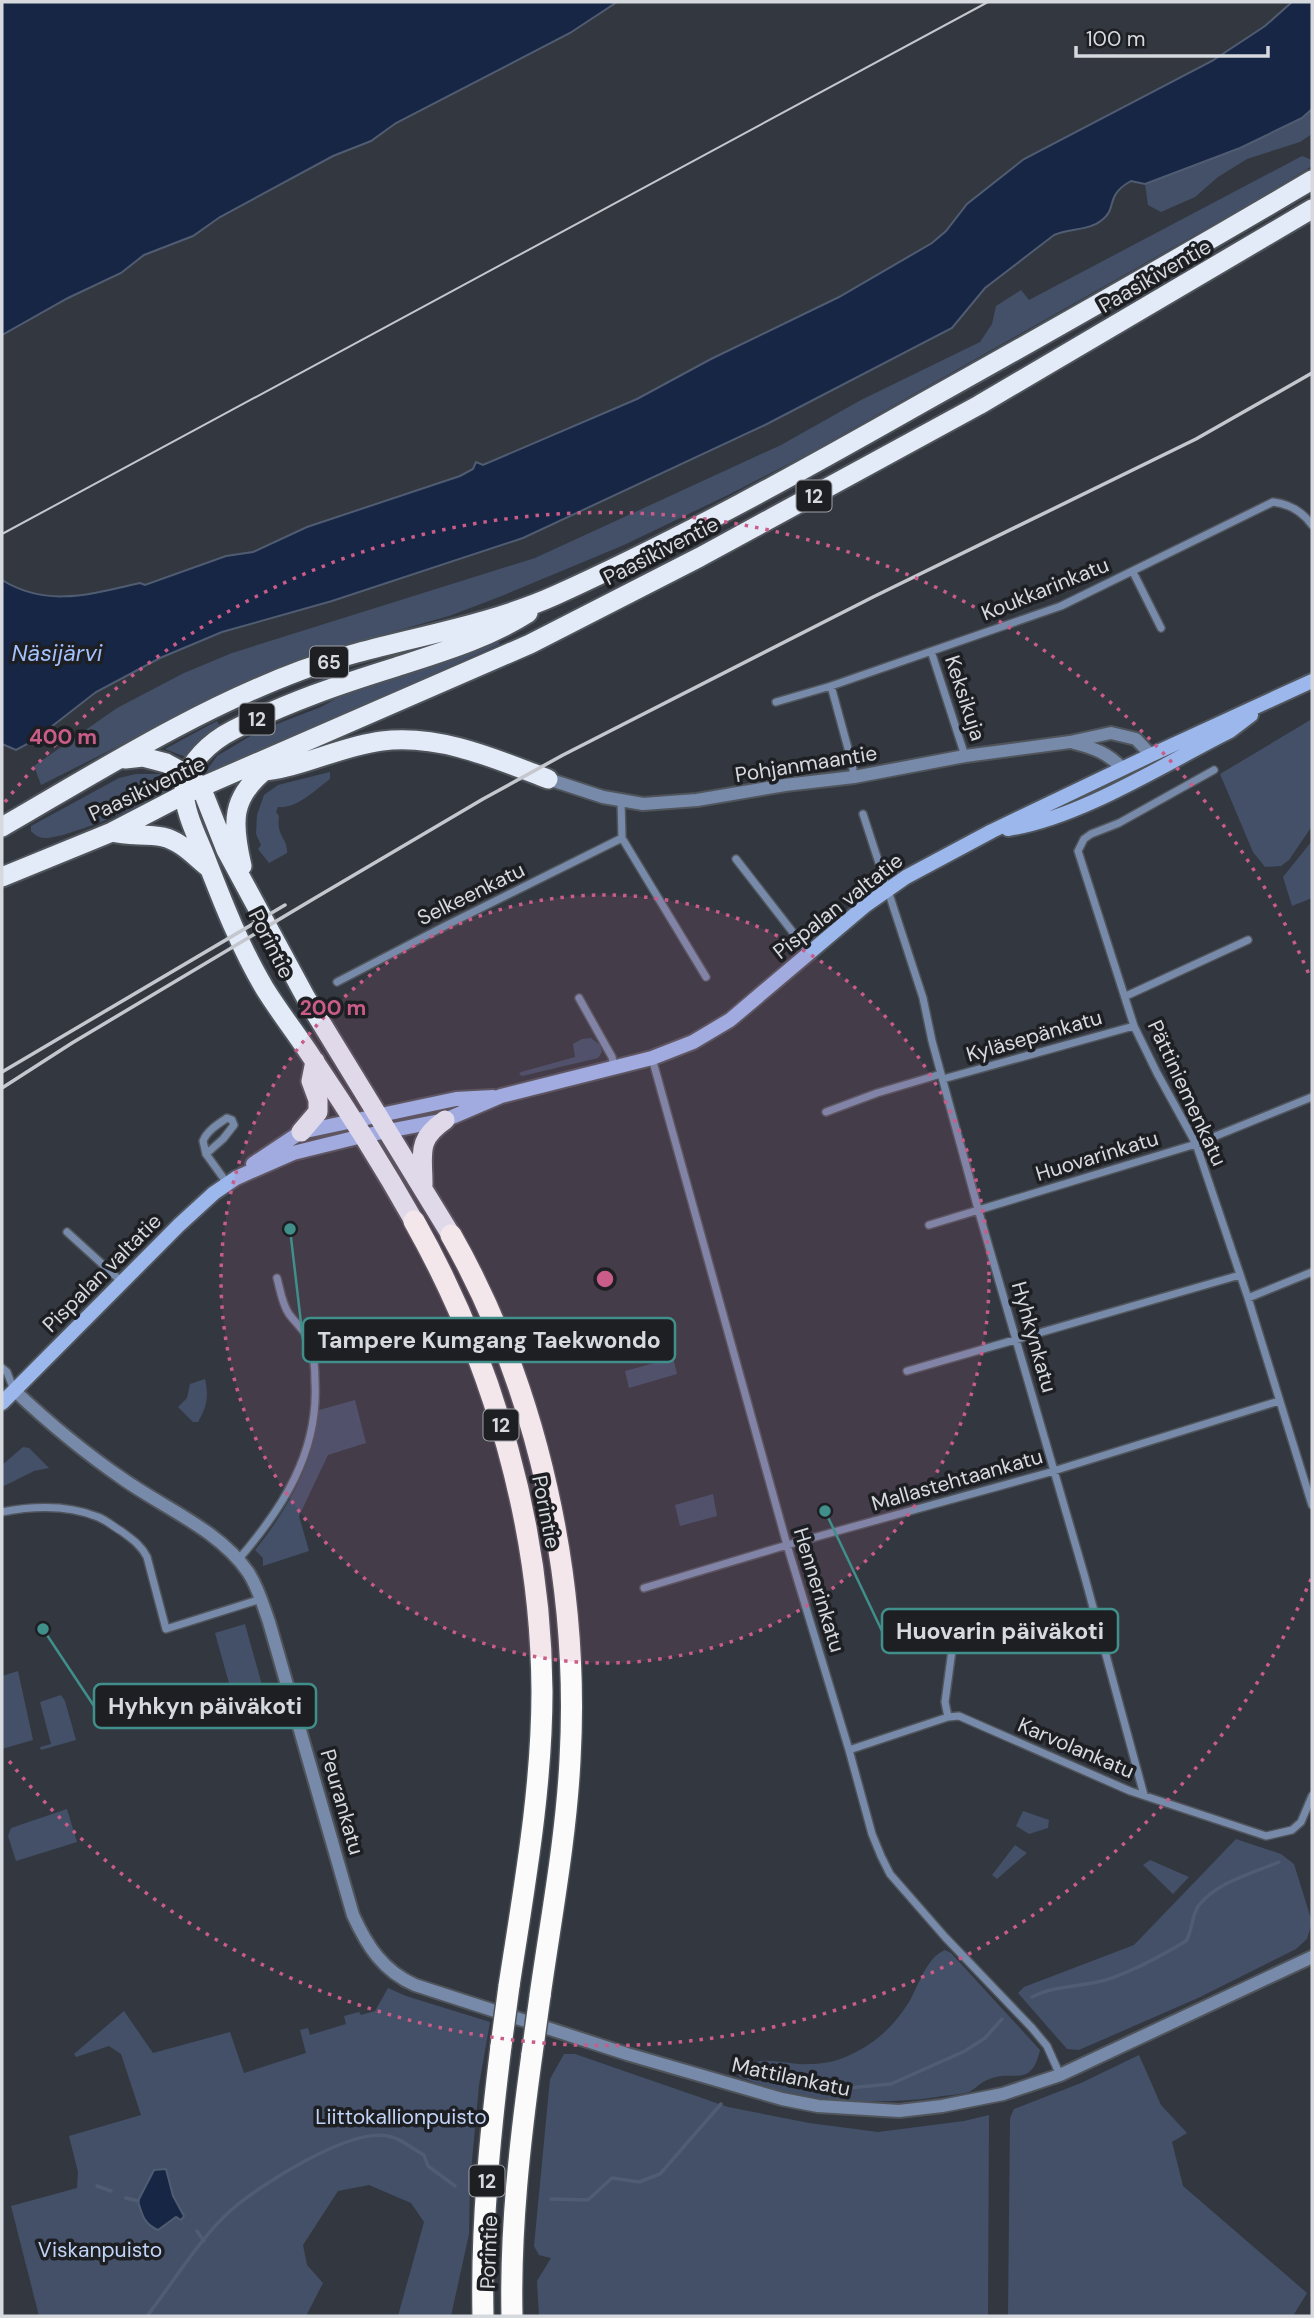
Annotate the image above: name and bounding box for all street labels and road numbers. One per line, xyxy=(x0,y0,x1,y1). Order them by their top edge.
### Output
street label: Paasikiventie xyxy=(1094,232,1216,319)
road number: 12 xyxy=(796,481,832,512)
street label: Paasikiventie xyxy=(599,510,723,592)
street label: Koukkarinkatu xyxy=(977,551,1113,627)
road number: 65 xyxy=(310,646,348,678)
street label: Keksikuja xyxy=(938,652,992,744)
road number: 12 xyxy=(240,704,274,734)
street label: Pohjanmaantie xyxy=(733,739,879,789)
street label: Paasikiventie xyxy=(84,750,210,828)
street label: Pispalan valtatie xyxy=(767,847,909,965)
street label: Selkeenkatu xyxy=(413,856,529,932)
street label: Porintie xyxy=(242,905,300,983)
street label: Kyläsepänkatu xyxy=(963,1003,1105,1069)
street label: Pättiniemenkatu xyxy=(1141,1016,1233,1170)
street label: Huovarinkatu xyxy=(1032,1124,1162,1188)
street label: Pispalan valtatie xyxy=(36,1207,168,1339)
street label: Hyhkynkatu xyxy=(1005,1278,1063,1396)
road number: 12 xyxy=(484,1410,518,1441)
street label: Mallastehtaankatu xyxy=(868,1442,1046,1518)
street label: Porintie xyxy=(525,1473,567,1551)
street label: Hennerinkatu xyxy=(787,1524,851,1656)
street label: Karvolankatu xyxy=(1013,1711,1139,1785)
street label: Peurankatu xyxy=(314,1746,370,1858)
street label: Mattilankatu xyxy=(729,2051,853,2103)
road number: 12 xyxy=(470,2166,504,2196)
street label: Porintie xyxy=(474,2214,504,2290)

